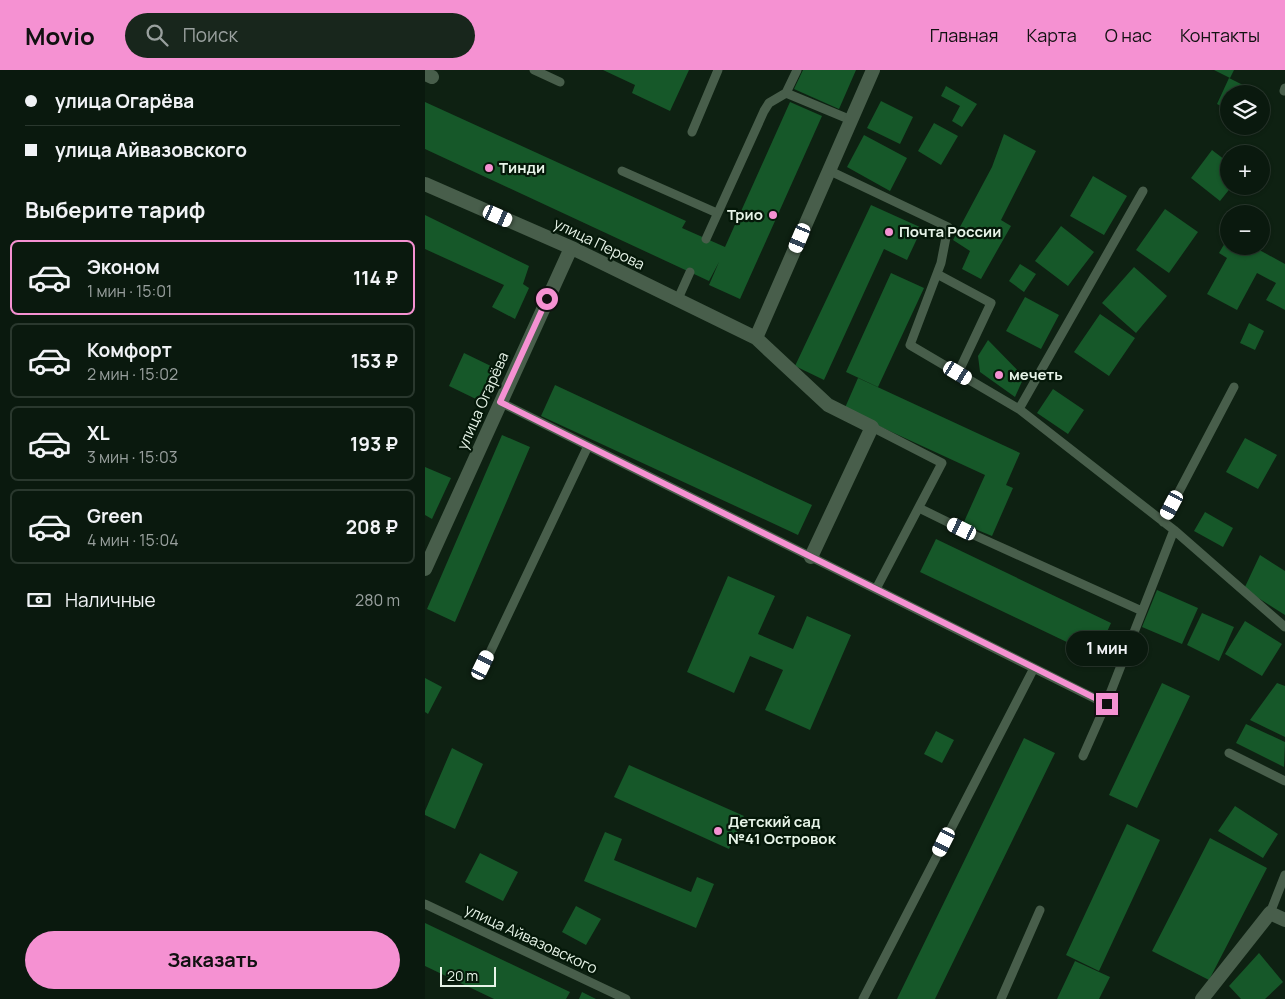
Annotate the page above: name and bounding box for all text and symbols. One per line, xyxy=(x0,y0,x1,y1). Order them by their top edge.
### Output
search box xyxy=(125,13,475,58)
text: Movio xyxy=(25,19,95,52)
icon: search xyxy=(143,21,171,49)
text: Поиск xyxy=(183,22,238,48)
text: Главная xyxy=(930,23,999,47)
text: Карта xyxy=(1027,23,1077,47)
text: О нас xyxy=(1105,23,1152,47)
text: Контакты xyxy=(1180,23,1260,47)
map controls xyxy=(1220,85,1270,255)
button: layers xyxy=(1220,85,1270,135)
text: улица Огарёва xyxy=(55,88,194,114)
text: улица Айвазовского xyxy=(55,137,247,163)
button: + xyxy=(1220,145,1270,195)
place label: Тинди xyxy=(499,157,545,178)
marker: Тинди xyxy=(483,162,495,174)
text: Выберите тариф xyxy=(25,195,205,225)
car xyxy=(481,203,514,229)
place label: Трио xyxy=(727,204,763,225)
button: − xyxy=(1220,205,1270,255)
marker: Трио xyxy=(767,209,779,221)
street label: улица Перова xyxy=(550,212,648,275)
car xyxy=(787,221,812,255)
place label: Почта России xyxy=(899,221,1001,242)
marker: Почта России xyxy=(883,226,895,238)
text: Эконом xyxy=(87,254,160,280)
icon: car xyxy=(27,255,72,300)
text: 114 ₽ xyxy=(353,265,398,291)
text: 1 мин · 15:01 xyxy=(87,280,172,302)
route start xyxy=(536,288,558,310)
text: Комфорт xyxy=(87,337,172,363)
icon: car xyxy=(27,338,72,383)
text: 153 ₽ xyxy=(351,348,398,374)
street label: улица Огарёва xyxy=(452,348,514,453)
car xyxy=(941,359,974,387)
text: 2 мин · 15:02 xyxy=(87,363,178,385)
place label: мечеть xyxy=(1009,364,1063,385)
marker: мечеть xyxy=(993,369,1005,381)
text: XL xyxy=(87,420,110,446)
icon: car xyxy=(27,421,72,466)
text: 193 ₽ xyxy=(350,431,398,457)
text: 3 мин · 15:03 xyxy=(87,446,178,468)
car xyxy=(1158,488,1185,522)
text: Green xyxy=(87,503,143,529)
icon: car xyxy=(27,504,72,549)
text: 208 ₽ xyxy=(346,514,398,540)
car xyxy=(945,516,978,542)
text: 4 мин · 15:04 xyxy=(87,529,179,551)
icon: cash xyxy=(25,586,53,614)
text: Наличные xyxy=(65,587,156,613)
text: 280 m xyxy=(355,589,400,611)
callout: 1 мин xyxy=(1066,632,1148,666)
text: 1 мин xyxy=(1086,637,1128,659)
car xyxy=(469,648,496,682)
route end xyxy=(1096,693,1118,715)
place label: Детский сад №41 Островок xyxy=(728,811,837,849)
marker: Детский сад №41 Островок xyxy=(712,825,724,837)
car xyxy=(930,825,957,859)
street label: улица Айвазовского xyxy=(461,899,601,979)
button: Заказать xyxy=(25,931,400,989)
scale bar xyxy=(440,964,496,987)
text: 20 m xyxy=(447,966,478,985)

